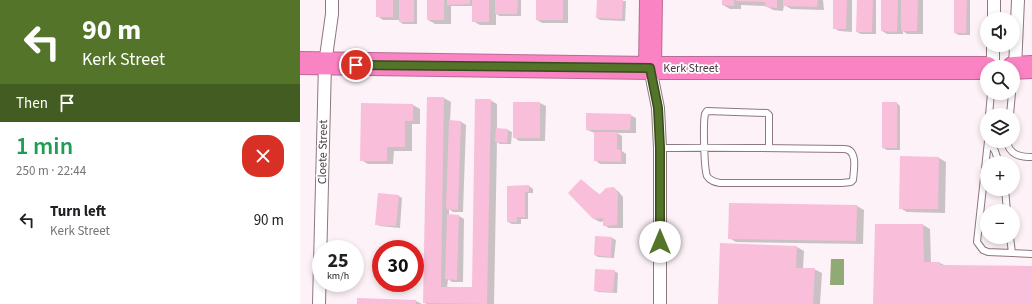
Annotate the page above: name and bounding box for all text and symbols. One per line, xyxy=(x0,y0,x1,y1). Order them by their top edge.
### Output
text: 90 m xyxy=(82,10,141,50)
map controls xyxy=(980,12,1020,244)
button: sound xyxy=(980,12,1020,52)
icon: left xyxy=(16,16,68,68)
text: Kerk Street xyxy=(82,47,165,72)
pin xyxy=(339,48,373,82)
icon: arrive xyxy=(345,54,367,76)
street label: Kerk Street xyxy=(663,60,719,77)
button: search xyxy=(980,60,1020,100)
icon: arrive xyxy=(56,92,78,114)
text: Then xyxy=(16,93,48,114)
button: layers xyxy=(980,108,1020,148)
street label: Cloete Street xyxy=(314,120,332,184)
text: 1 min xyxy=(16,129,73,164)
button: close xyxy=(242,135,284,177)
button: + xyxy=(980,156,1020,196)
text: 250 m · 22:44 xyxy=(16,162,86,180)
text: Turn left xyxy=(50,201,106,222)
button: − xyxy=(980,204,1020,244)
icon: left xyxy=(16,209,38,231)
text: 90 m xyxy=(254,210,284,231)
position arrow xyxy=(639,221,681,263)
text: Kerk Street xyxy=(50,222,110,240)
speed limit sign: 30 xyxy=(372,240,424,292)
text: 25 xyxy=(327,247,349,275)
text: km/h xyxy=(327,269,349,283)

